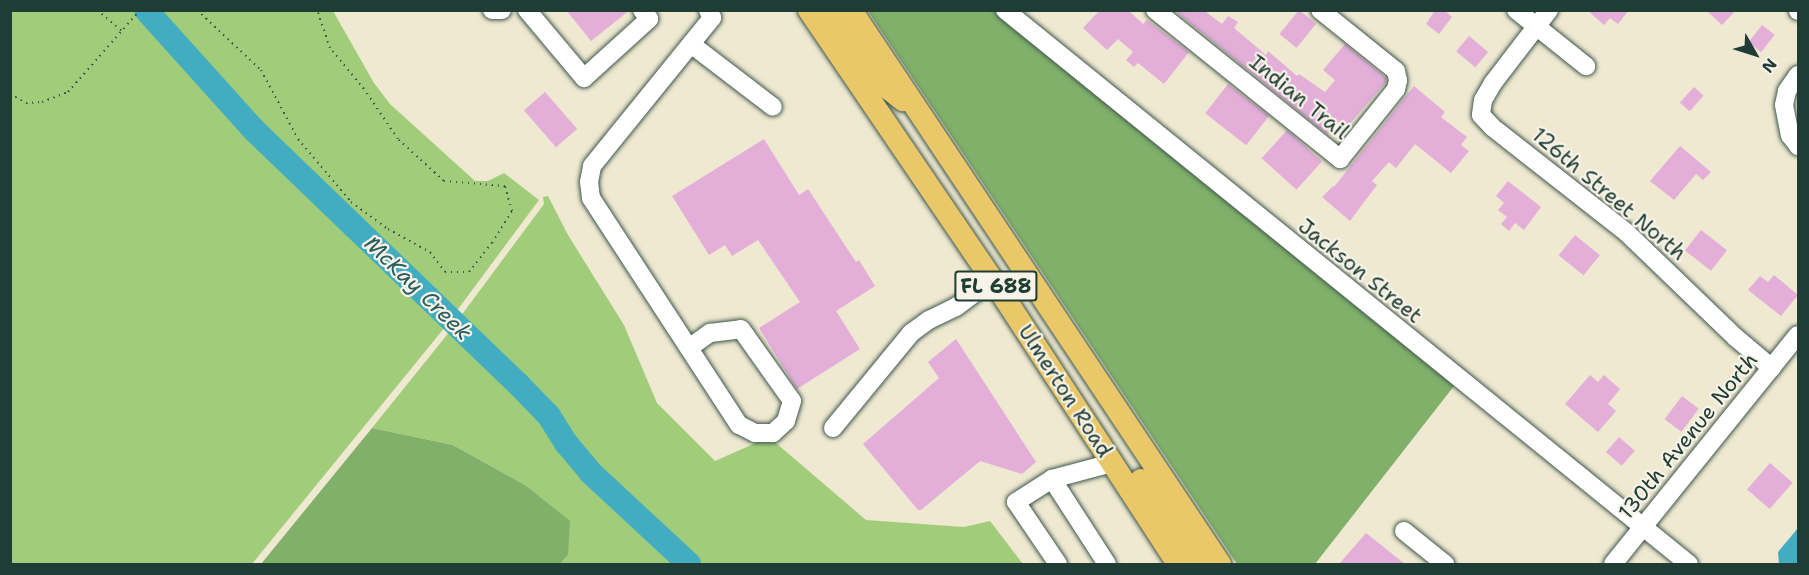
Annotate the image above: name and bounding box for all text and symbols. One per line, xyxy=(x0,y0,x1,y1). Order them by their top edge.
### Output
north arrow xyxy=(1725,24,1785,84)
street label: Indian Trail xyxy=(1244,49,1354,145)
text: N xyxy=(1757,54,1782,77)
street label: 126th Street North xyxy=(1527,122,1691,266)
street label: Jackson Street xyxy=(1293,213,1427,329)
water label: McKay Creek xyxy=(359,230,477,346)
road number: FL 688 xyxy=(954,269,1038,303)
street label: Ulmerton Road xyxy=(1013,320,1117,462)
street label: 130th Avenue North xyxy=(1613,348,1763,524)

